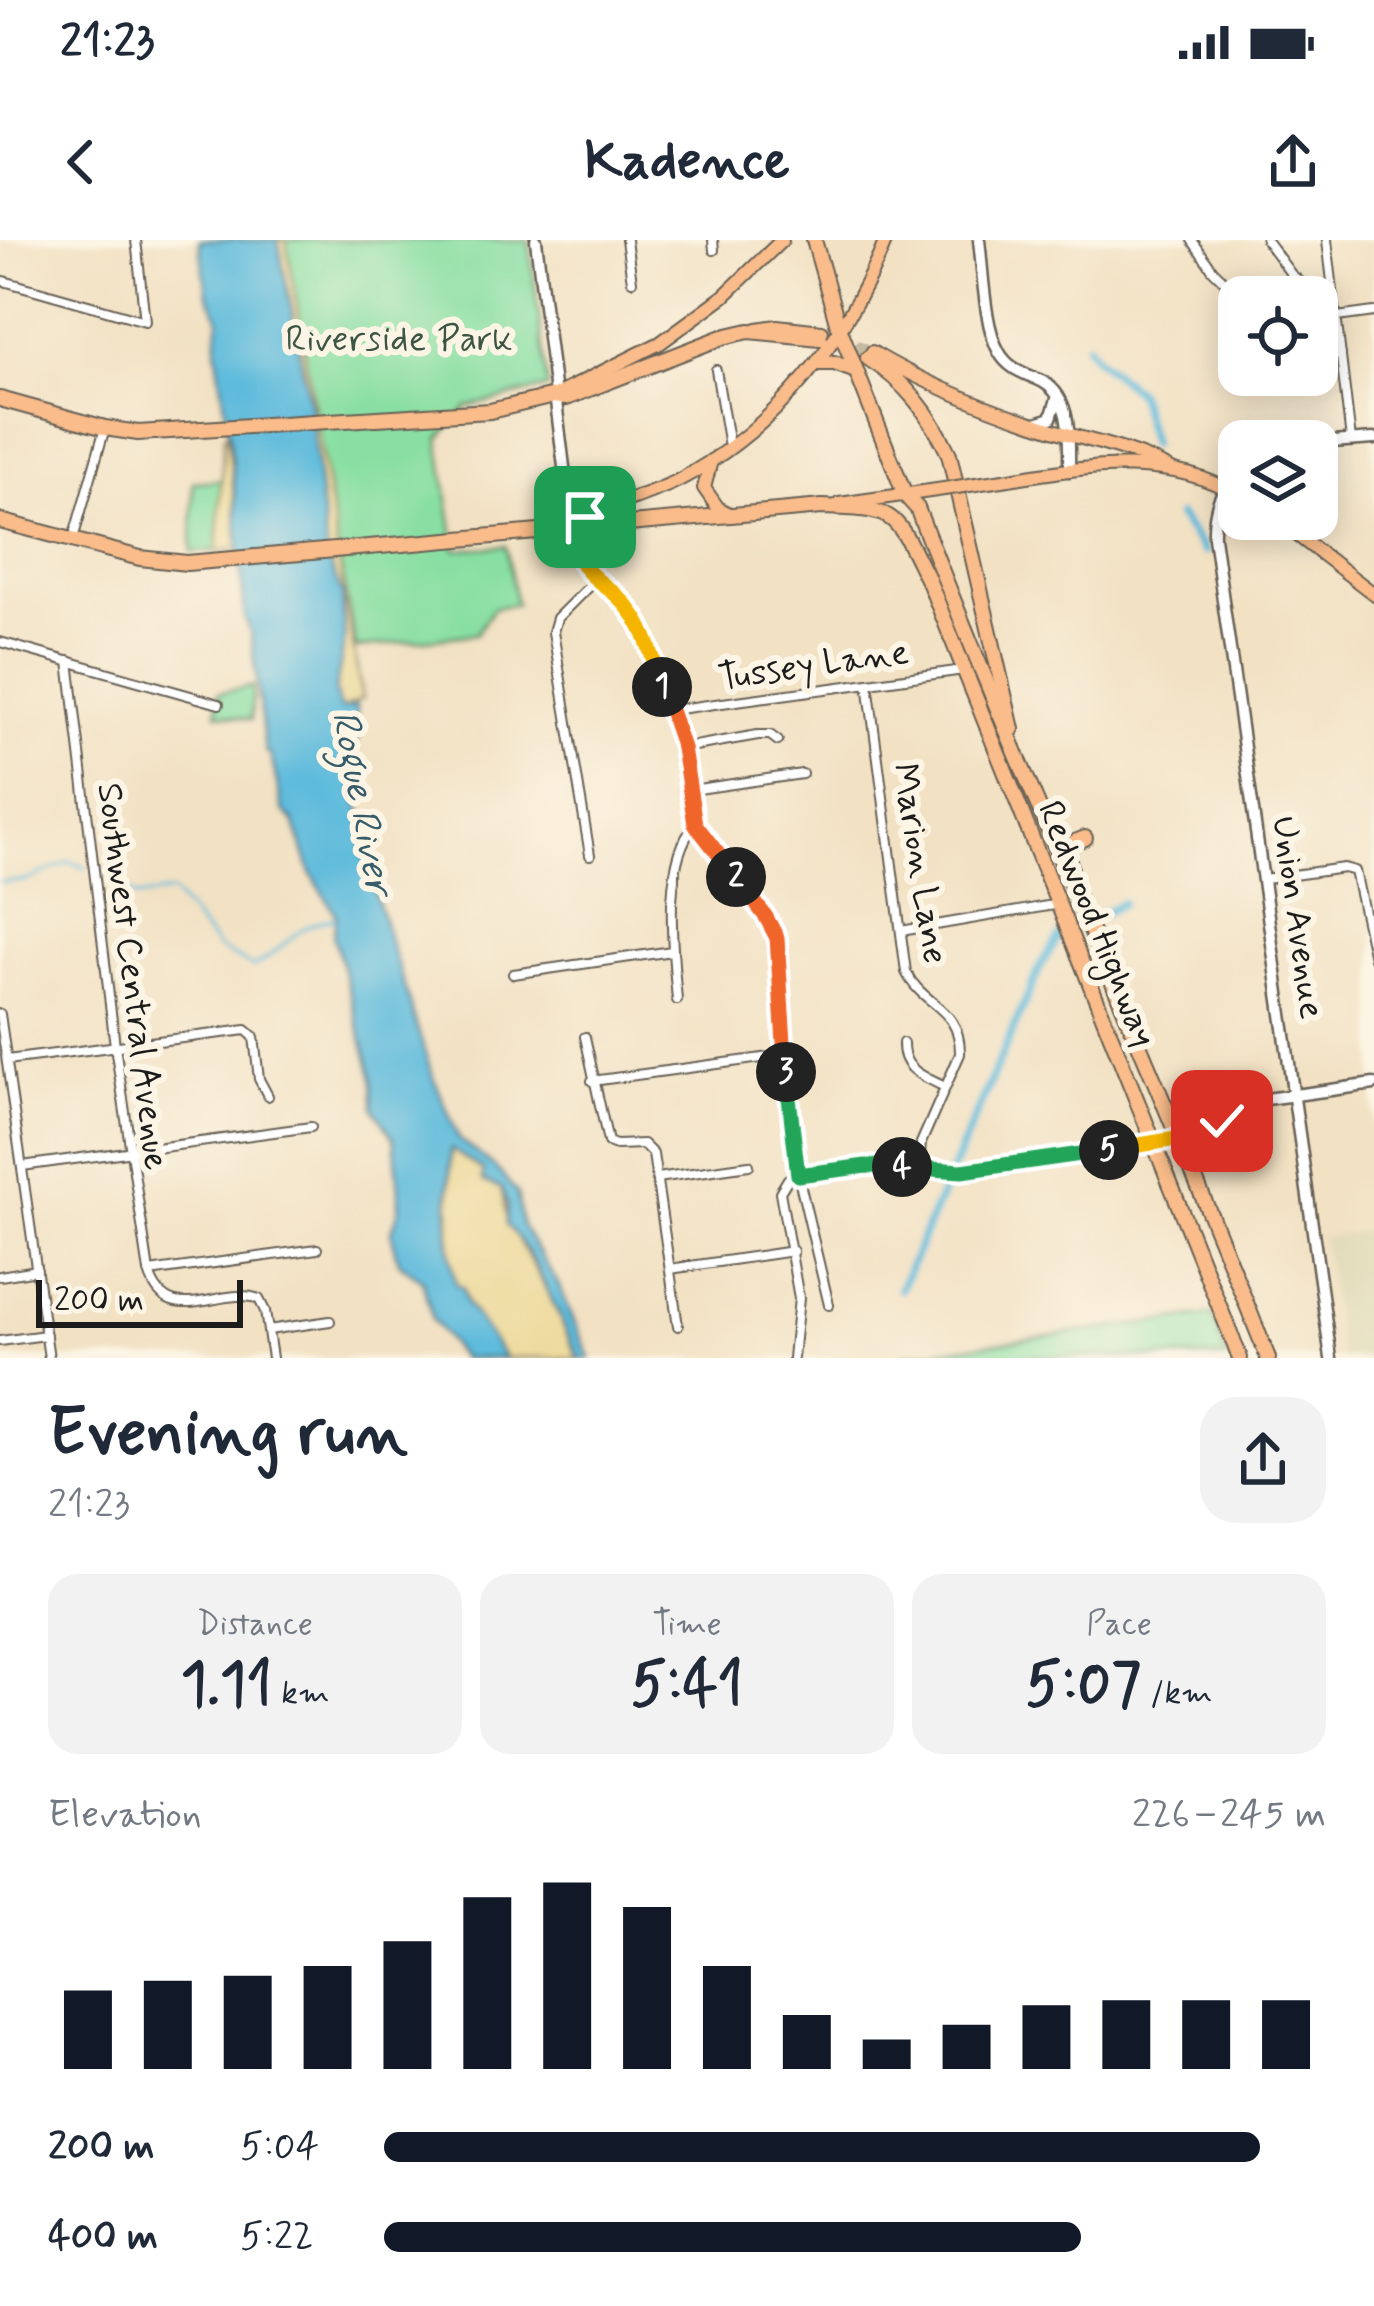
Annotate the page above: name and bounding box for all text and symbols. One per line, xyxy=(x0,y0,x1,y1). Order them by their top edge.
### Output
text: 21:23 xyxy=(60,13,155,72)
text: Kadence xyxy=(584,127,790,198)
icon: back xyxy=(48,129,114,195)
icon: share xyxy=(1260,129,1326,195)
map controls xyxy=(1218,276,1338,540)
button: locate xyxy=(1218,276,1338,396)
park label: Riverside Park xyxy=(285,317,513,364)
button: layers xyxy=(1218,420,1338,540)
pin xyxy=(534,466,636,568)
icon: arrive xyxy=(552,484,618,550)
street label: Tussey Lane xyxy=(715,630,912,703)
pin: 1 xyxy=(632,657,692,717)
text: 1 xyxy=(655,665,669,709)
water label: Rogue River xyxy=(314,706,404,905)
street label: Marion Lane xyxy=(880,760,958,967)
street label: Southwest Central Avenue xyxy=(84,780,179,1173)
street label: Redwood Highway xyxy=(1023,794,1166,1055)
street label: Union Avenue xyxy=(1259,813,1334,1022)
pin: 2 xyxy=(706,847,766,907)
text: 2 xyxy=(728,855,744,899)
pin: 3 xyxy=(756,1042,816,1102)
text: 3 xyxy=(779,1050,793,1094)
pin xyxy=(1171,1070,1273,1172)
icon: check xyxy=(1189,1088,1255,1154)
pin: 5 xyxy=(1079,1120,1139,1180)
text: 5 xyxy=(1099,1128,1119,1172)
pin: 4 xyxy=(872,1137,932,1197)
text: 4 xyxy=(892,1145,912,1189)
scale bar xyxy=(36,1274,243,1327)
text: 200 m xyxy=(54,1279,144,1323)
text: Evening run xyxy=(48,1392,408,1478)
button: share xyxy=(1200,1397,1326,1523)
text: 21:23 xyxy=(48,1480,130,1531)
text: Distance xyxy=(197,1603,313,1647)
text: Time xyxy=(652,1603,722,1647)
text: Pace xyxy=(1086,1603,1152,1647)
text: 1.11 xyxy=(181,1647,272,1726)
text: 5:41 xyxy=(631,1647,743,1726)
text: 5:07 xyxy=(1025,1647,1141,1726)
text: km xyxy=(272,1672,329,1716)
text: /km xyxy=(1141,1672,1213,1716)
text: Elevation xyxy=(48,1790,202,1841)
text: 226–245 m xyxy=(1132,1790,1326,1841)
text: 200 m xyxy=(48,2122,154,2173)
text: 5:04 xyxy=(240,2122,319,2173)
text: 400 m xyxy=(48,2212,158,2263)
text: 5:22 xyxy=(240,2212,314,2263)

